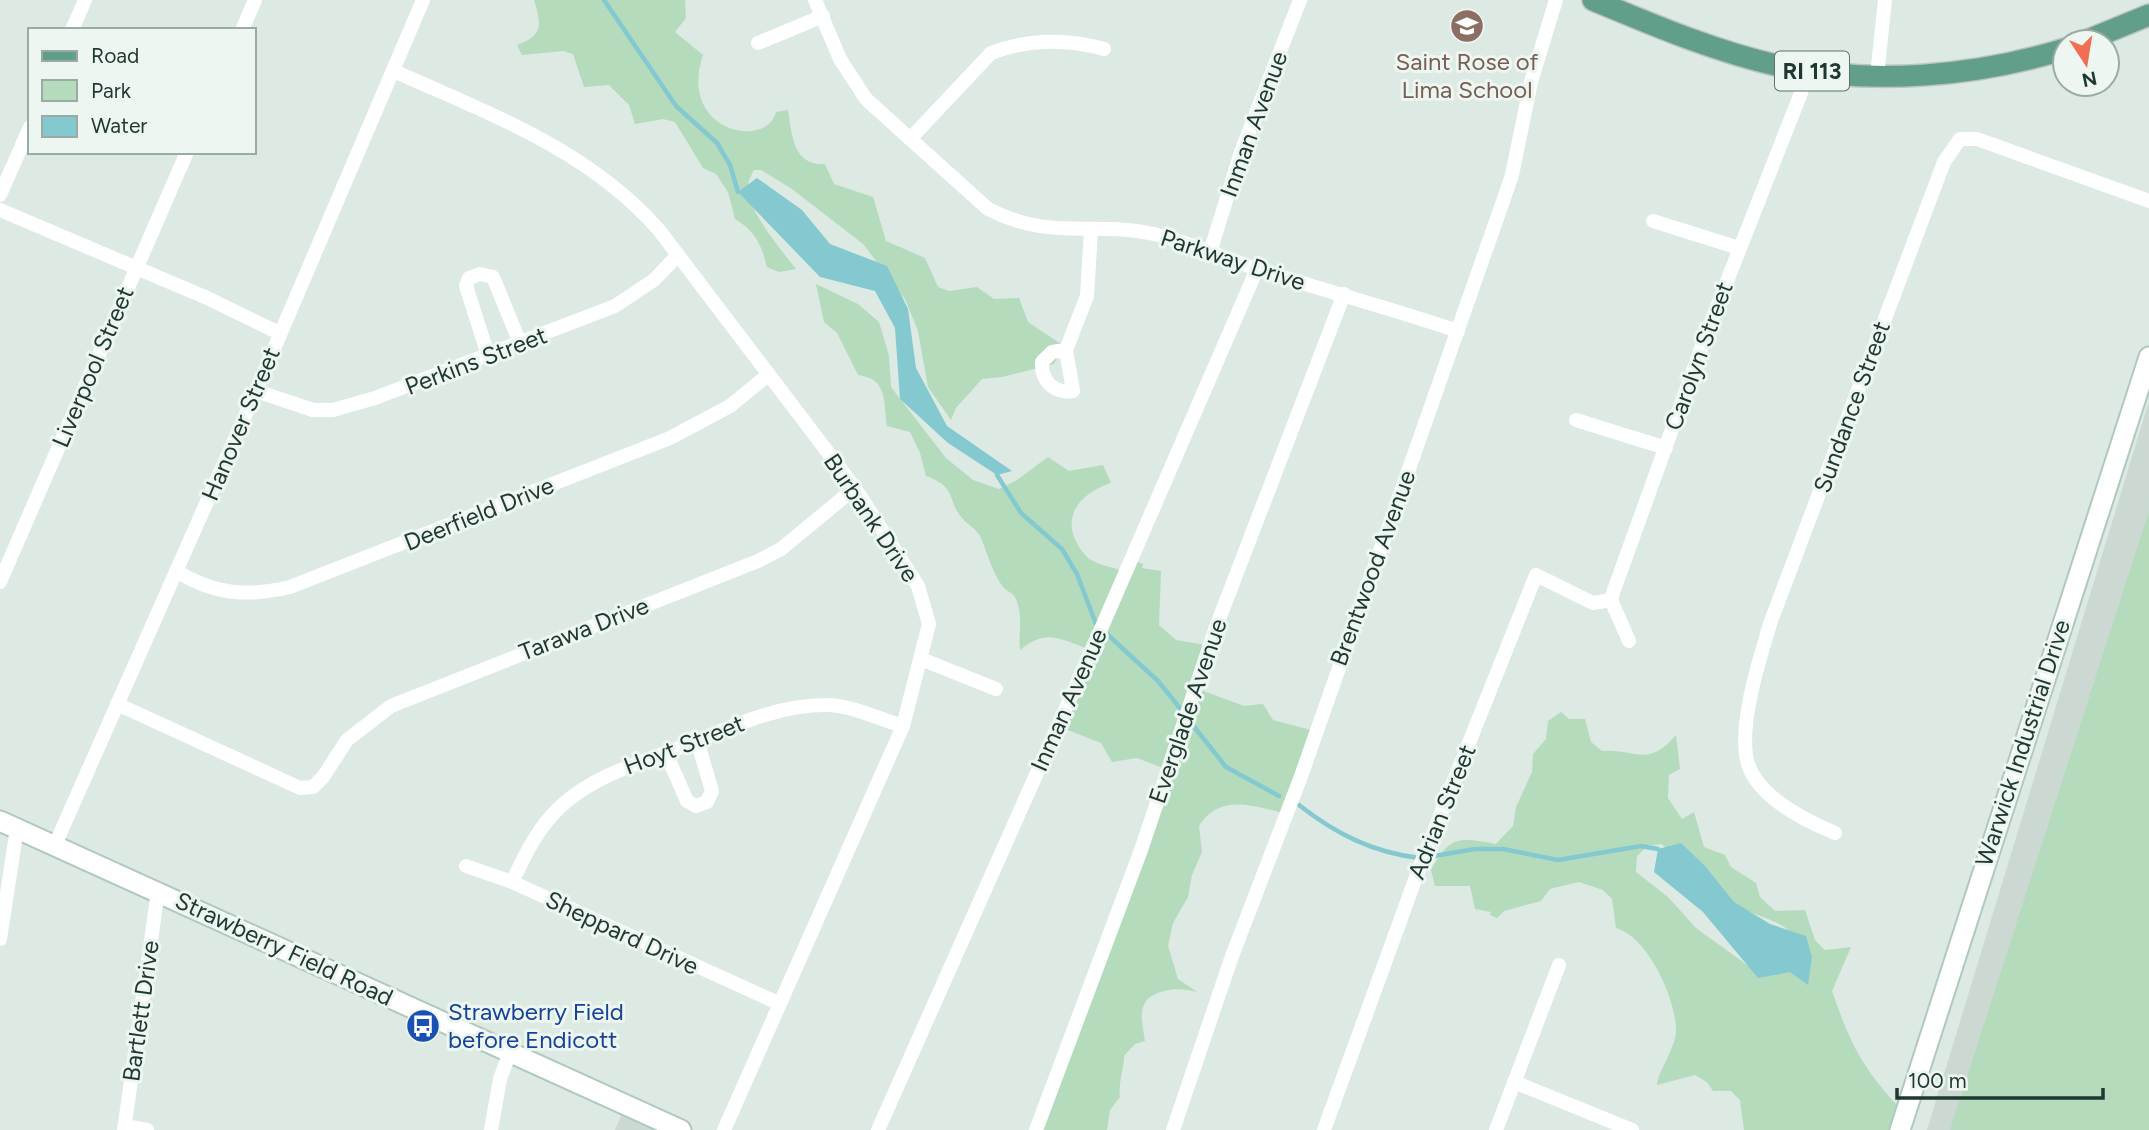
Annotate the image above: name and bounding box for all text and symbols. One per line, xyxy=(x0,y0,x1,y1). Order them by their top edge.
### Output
school or university icon: Saint Rose of Lima School xyxy=(1448,7,1486,45)
legend xyxy=(28,28,256,154)
north arrow xyxy=(2051,28,2121,98)
text: Road xyxy=(91,43,139,68)
street label: Inman Avenue xyxy=(1214,47,1293,201)
place label: Saint Rose of Lima School xyxy=(1396,47,1539,104)
road number: RI 113 xyxy=(1775,52,1849,90)
text: N xyxy=(2080,66,2099,92)
text: Park xyxy=(91,78,132,103)
text: Water xyxy=(91,113,147,138)
street label: Parkway Drive xyxy=(1157,223,1309,297)
street label: Carolyn Street xyxy=(1658,278,1739,434)
street label: Liverpool Street xyxy=(46,282,139,452)
street label: Sundance Street xyxy=(1807,317,1896,497)
street label: Perkins Street xyxy=(401,320,551,401)
street label: Hanover Street xyxy=(195,343,286,505)
street label: Burbank Drive xyxy=(818,448,925,588)
street label: Brentwood Avenue xyxy=(1324,466,1421,670)
street label: Deerfield Drive xyxy=(400,470,558,557)
street label: Tarawa Drive xyxy=(515,591,653,667)
street label: Everglade Avenue xyxy=(1142,615,1233,807)
street label: Warwick Industrial Drive xyxy=(1969,616,2076,870)
street label: Inman Avenue xyxy=(1024,624,1113,776)
street label: Hoyt Street xyxy=(620,708,748,781)
street label: Adrian Street xyxy=(1401,740,1482,883)
street label: Sheppard Drive xyxy=(541,884,703,981)
street label: Strawberry Field Road xyxy=(171,885,398,1012)
street label: Bartlett Drive xyxy=(116,939,165,1083)
place label: Strawberry Field before Endicott xyxy=(448,997,624,1054)
bus stop icon: Strawberry Field before Endicott xyxy=(404,1007,442,1045)
scale bar xyxy=(1897,1056,2104,1100)
text: 100 m xyxy=(1908,1068,1967,1093)

